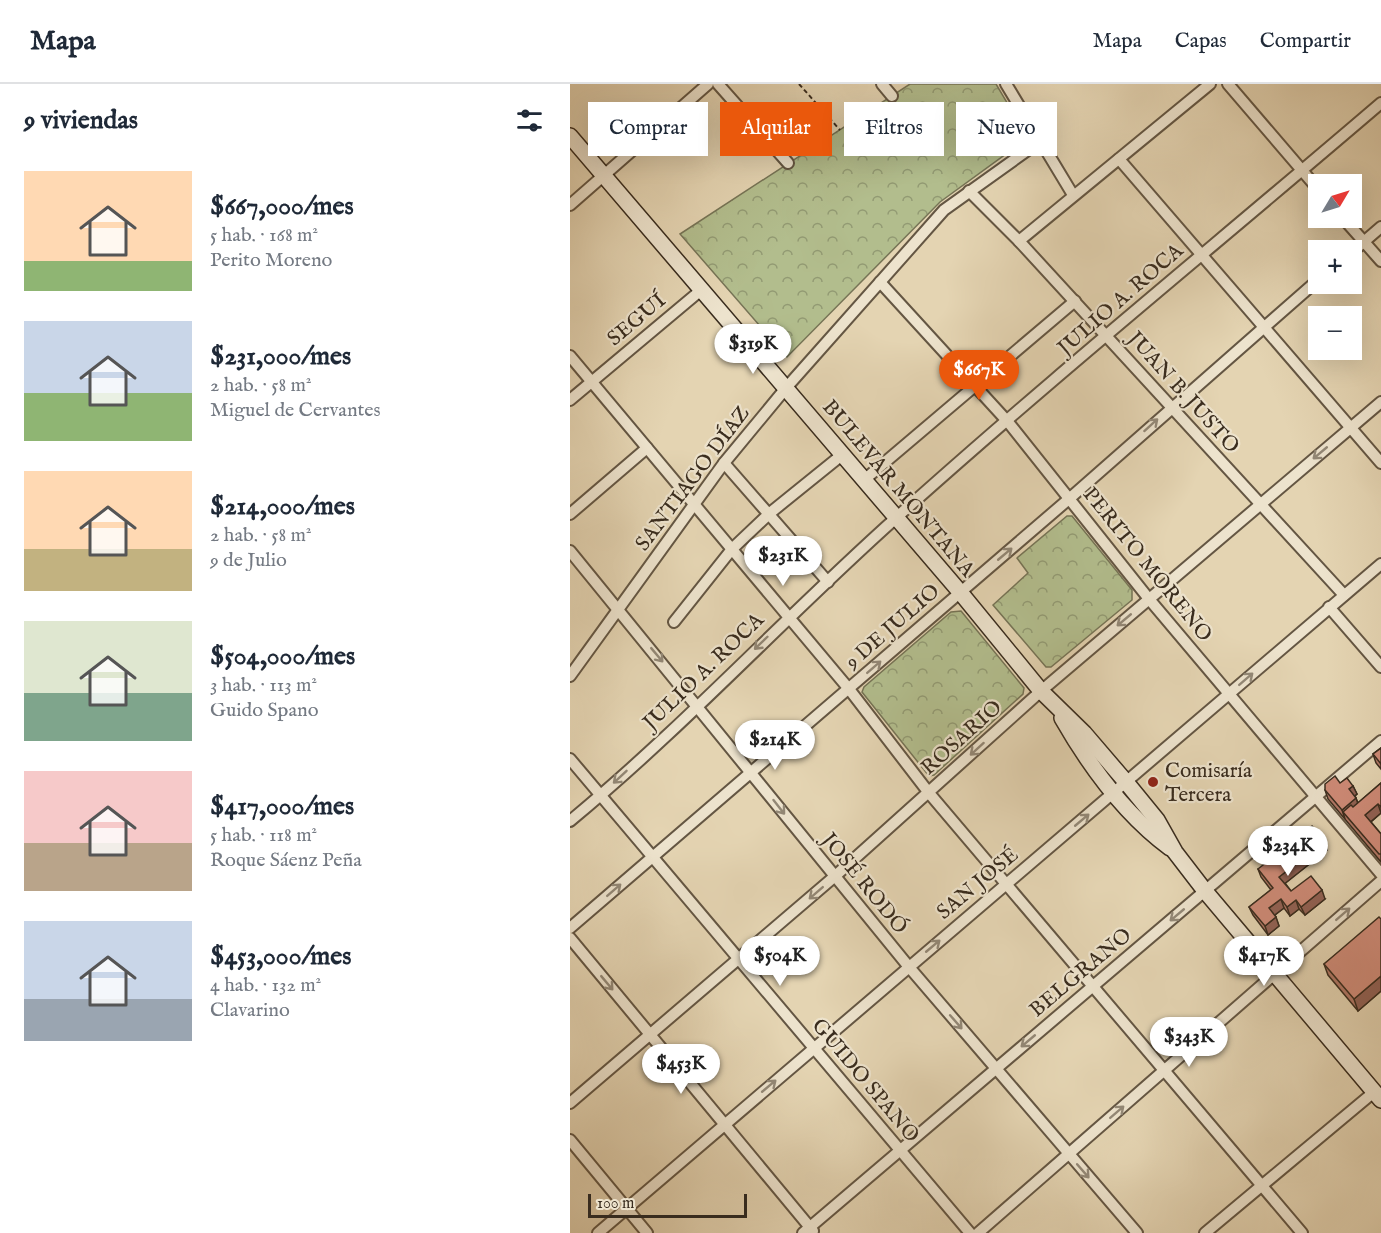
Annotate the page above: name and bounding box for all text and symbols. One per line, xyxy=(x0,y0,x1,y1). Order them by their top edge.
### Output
text: Mapa xyxy=(30,24,96,59)
text: Mapa xyxy=(1093,28,1142,55)
text: Capas xyxy=(1175,28,1227,55)
text: Compartir xyxy=(1260,28,1351,55)
chip: Comprar xyxy=(588,102,708,156)
chip: Alquilar xyxy=(720,102,832,156)
chip: Filtros xyxy=(844,102,944,156)
chip: Nuevo xyxy=(956,102,1057,156)
text: 9 viviendas xyxy=(24,104,138,137)
icon: filters xyxy=(513,104,546,137)
north arrow xyxy=(1308,174,1362,228)
map controls xyxy=(1308,174,1362,360)
text: $667,000/mes xyxy=(210,190,354,223)
icon: home xyxy=(72,195,144,267)
text: 5 hab. · 168 m² xyxy=(210,223,318,248)
street label: JULIO A. ROCA xyxy=(1051,238,1190,363)
button: + xyxy=(1308,240,1362,294)
text: Perito Moreno xyxy=(210,248,332,273)
street label: SEGUÍ xyxy=(601,286,673,353)
button: − xyxy=(1308,306,1362,360)
pin: $319K xyxy=(711,324,795,375)
street label: JUAN B. JUSTO xyxy=(1120,325,1245,460)
text: $319K xyxy=(728,331,778,356)
text: $231,000/mes xyxy=(210,340,351,373)
icon: home xyxy=(72,345,144,417)
pin: $667K xyxy=(937,350,1021,401)
text: $667K xyxy=(953,357,1005,382)
text: 2 hab. · 58 m² xyxy=(210,373,312,398)
street label: BULEVAR MONTANA xyxy=(816,395,981,584)
text: Miguel de Cervantes xyxy=(210,398,381,423)
street label: SANTIAGO DÍAZ xyxy=(629,400,757,557)
one-way arrow xyxy=(1143,418,1158,432)
one-way arrow xyxy=(1312,447,1328,460)
street label: PERITO MORENO xyxy=(1076,482,1218,648)
text: $214,000/mes xyxy=(210,490,355,523)
icon: home xyxy=(72,495,144,567)
text: 2 hab. · 58 m² xyxy=(210,523,312,548)
pin: $231K xyxy=(741,536,825,587)
text: $231K xyxy=(758,543,808,568)
one-way arrow xyxy=(997,547,1012,561)
text: 9 de Julio xyxy=(210,548,287,573)
street label: 9 DE JULIO xyxy=(839,579,946,676)
street label: JULIO A. ROCA xyxy=(636,607,771,738)
one-way arrow xyxy=(1116,614,1132,627)
one-way arrow xyxy=(754,635,769,650)
text: $504,000/mes xyxy=(210,640,355,673)
icon: home xyxy=(72,645,144,717)
one-way arrow xyxy=(650,647,663,663)
one-way arrow xyxy=(866,660,881,674)
one-way arrow xyxy=(1238,672,1253,686)
text: 3 hab. · 113 m² xyxy=(210,673,317,698)
street label: ROSARIO xyxy=(916,695,1008,782)
text: Guido Spano xyxy=(210,698,319,723)
pin: $214K xyxy=(733,720,817,771)
text: $214K xyxy=(749,727,801,752)
one-way arrow xyxy=(970,742,985,756)
place label: Comisaría Tercera xyxy=(1165,758,1253,809)
one-way arrow xyxy=(613,770,628,784)
marker: Comisaría Tercera xyxy=(1146,775,1160,789)
text: $417,000/mes xyxy=(210,790,354,823)
icon: home xyxy=(72,795,144,867)
one-way arrow xyxy=(772,799,785,815)
one-way arrow xyxy=(1074,813,1089,827)
text: 5 hab. · 118 m² xyxy=(210,823,317,848)
street label: JOSÉ RODÓ xyxy=(814,826,914,940)
pin: $234K xyxy=(1246,826,1330,877)
text: $234K xyxy=(1262,833,1314,858)
street label: SAN JOSÉ xyxy=(931,841,1024,926)
text: Roque Sáenz Peña xyxy=(210,848,362,873)
one-way arrow xyxy=(606,883,621,897)
one-way arrow xyxy=(809,886,824,900)
one-way arrow xyxy=(1170,908,1185,922)
one-way arrow xyxy=(1335,908,1351,921)
street label: BELGRANO xyxy=(1024,923,1138,1024)
pin: $504K xyxy=(738,936,822,987)
pin: $417K xyxy=(1222,936,1306,987)
one-way arrow xyxy=(925,939,940,953)
text: $453,000/mes xyxy=(210,940,351,973)
text: $504K xyxy=(754,943,806,968)
text: $417K xyxy=(1238,943,1290,968)
icon: home xyxy=(72,945,144,1017)
text: 4 hab. · 132 m² xyxy=(210,973,321,998)
one-way arrow xyxy=(601,975,614,991)
text: Clavarino xyxy=(210,998,290,1023)
street label: GUIDO SPANO xyxy=(805,1013,925,1149)
one-way arrow xyxy=(950,1014,963,1030)
pin: $343K xyxy=(1147,1017,1231,1068)
text: $343K xyxy=(1164,1024,1214,1049)
one-way arrow xyxy=(1020,1035,1036,1048)
pin: $453K xyxy=(639,1044,723,1095)
text: $453K xyxy=(656,1051,706,1076)
one-way arrow xyxy=(761,1079,776,1093)
one-way arrow xyxy=(1109,1105,1124,1119)
one-way arrow xyxy=(1076,1163,1090,1178)
scale bar xyxy=(588,1191,747,1218)
text: 100 m xyxy=(597,1194,634,1214)

